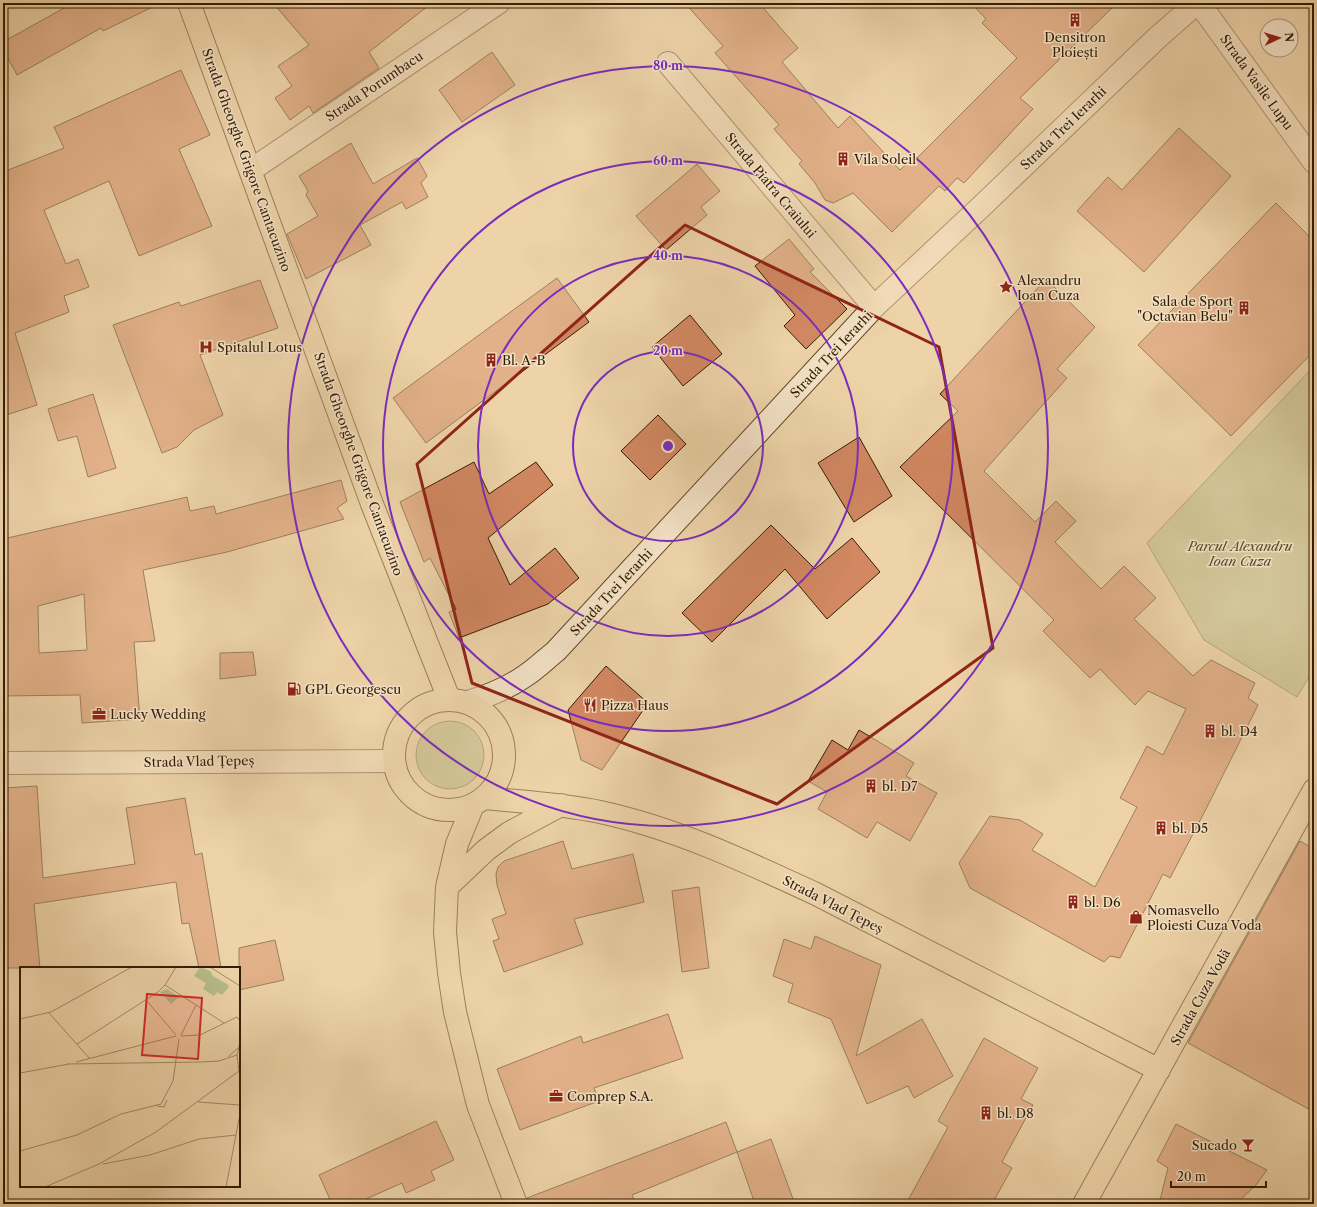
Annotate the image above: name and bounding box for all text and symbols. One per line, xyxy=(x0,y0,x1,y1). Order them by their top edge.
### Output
building icon: Densitron Ploiești xyxy=(1067,12,1083,28)
north arrow xyxy=(1259,18,1299,58)
place label: Densitron Ploiești xyxy=(1044,29,1106,61)
street label: Strada Vasile Lupu xyxy=(1217,31,1297,133)
text: N xyxy=(1282,32,1296,43)
street label: Strada Gheorghe Grigore Cantacuzino xyxy=(199,46,295,274)
street label: Strada Porumbacu xyxy=(322,47,426,125)
text: 80 m xyxy=(653,58,683,73)
street label: Strada Trei Ierarhi xyxy=(1017,83,1109,173)
street label: Strada Piatra Craiului xyxy=(722,129,820,241)
building icon: Vila Soleil xyxy=(835,151,851,167)
place label: Vila Soleil xyxy=(853,151,916,167)
text: 60 m xyxy=(653,153,683,168)
text: 40 m xyxy=(653,248,683,263)
place label: Alexandru Ioan Cuza xyxy=(1016,272,1081,303)
place icon: Alexandru Ioan Cuza xyxy=(998,279,1014,295)
place label: Sala de Sport "Octavian Belu" xyxy=(1137,293,1233,324)
building icon: Sala de Sport "Octavian Belu" xyxy=(1236,300,1252,316)
street label: Strada Trei Ierarhi xyxy=(787,307,875,401)
hospital icon: Spitalul Lotus xyxy=(198,339,214,355)
place label: Spitalul Lotus xyxy=(217,339,302,355)
text: 20 m xyxy=(653,343,683,358)
street label: Strada Gheorghe Grigore Cantacuzino xyxy=(311,350,407,578)
building icon: Bl. A-B xyxy=(483,352,499,368)
place label: Bl. A-B xyxy=(502,352,546,368)
centre of rings xyxy=(661,439,675,453)
park label: Parcul Alexandru Ioan Cuza xyxy=(1187,538,1293,569)
street label: Strada Trei Ierarhi xyxy=(567,545,655,639)
fuel station icon: GPL Georgescu xyxy=(286,681,302,697)
place label: GPL Georgescu xyxy=(305,681,401,697)
restaurant icon: Pizza Haus xyxy=(582,697,598,713)
place label: Pizza Haus xyxy=(601,697,669,713)
office icon: Lucky Wedding xyxy=(91,706,107,722)
place label: Lucky Wedding xyxy=(110,706,206,722)
building icon: bl. D4 xyxy=(1202,723,1218,739)
place label: bl. D4 xyxy=(1221,723,1258,739)
street label: Strada Vlad Țepeș xyxy=(144,752,255,771)
building icon: bl. D7 xyxy=(863,778,879,794)
place label: bl. D7 xyxy=(882,778,918,794)
building icon: bl. D5 xyxy=(1153,820,1169,836)
place label: bl. D5 xyxy=(1172,820,1208,836)
street label: Strada Vlad Țepeș xyxy=(780,872,886,937)
building icon: bl. D6 xyxy=(1065,894,1081,910)
place label: bl. D6 xyxy=(1084,894,1121,910)
place label: Nomasvello Ploiesti Cuza Voda xyxy=(1147,902,1262,933)
shop icon: Nomasvello Ploiesti Cuza Voda xyxy=(1128,909,1144,925)
street label: Strada Cuza Vodă xyxy=(1167,946,1233,1048)
inset map xyxy=(20,967,240,1187)
office icon: Comprep S.A. xyxy=(548,1088,564,1104)
place label: Comprep S.A. xyxy=(567,1088,653,1104)
building icon: bl. D8 xyxy=(978,1105,994,1121)
place label: bl. D8 xyxy=(997,1105,1034,1121)
place label: Sucado xyxy=(1192,1137,1237,1153)
bar icon: Sucado xyxy=(1240,1137,1256,1153)
scale bar xyxy=(1171,1163,1266,1189)
text: 20 m xyxy=(1177,1169,1206,1184)

